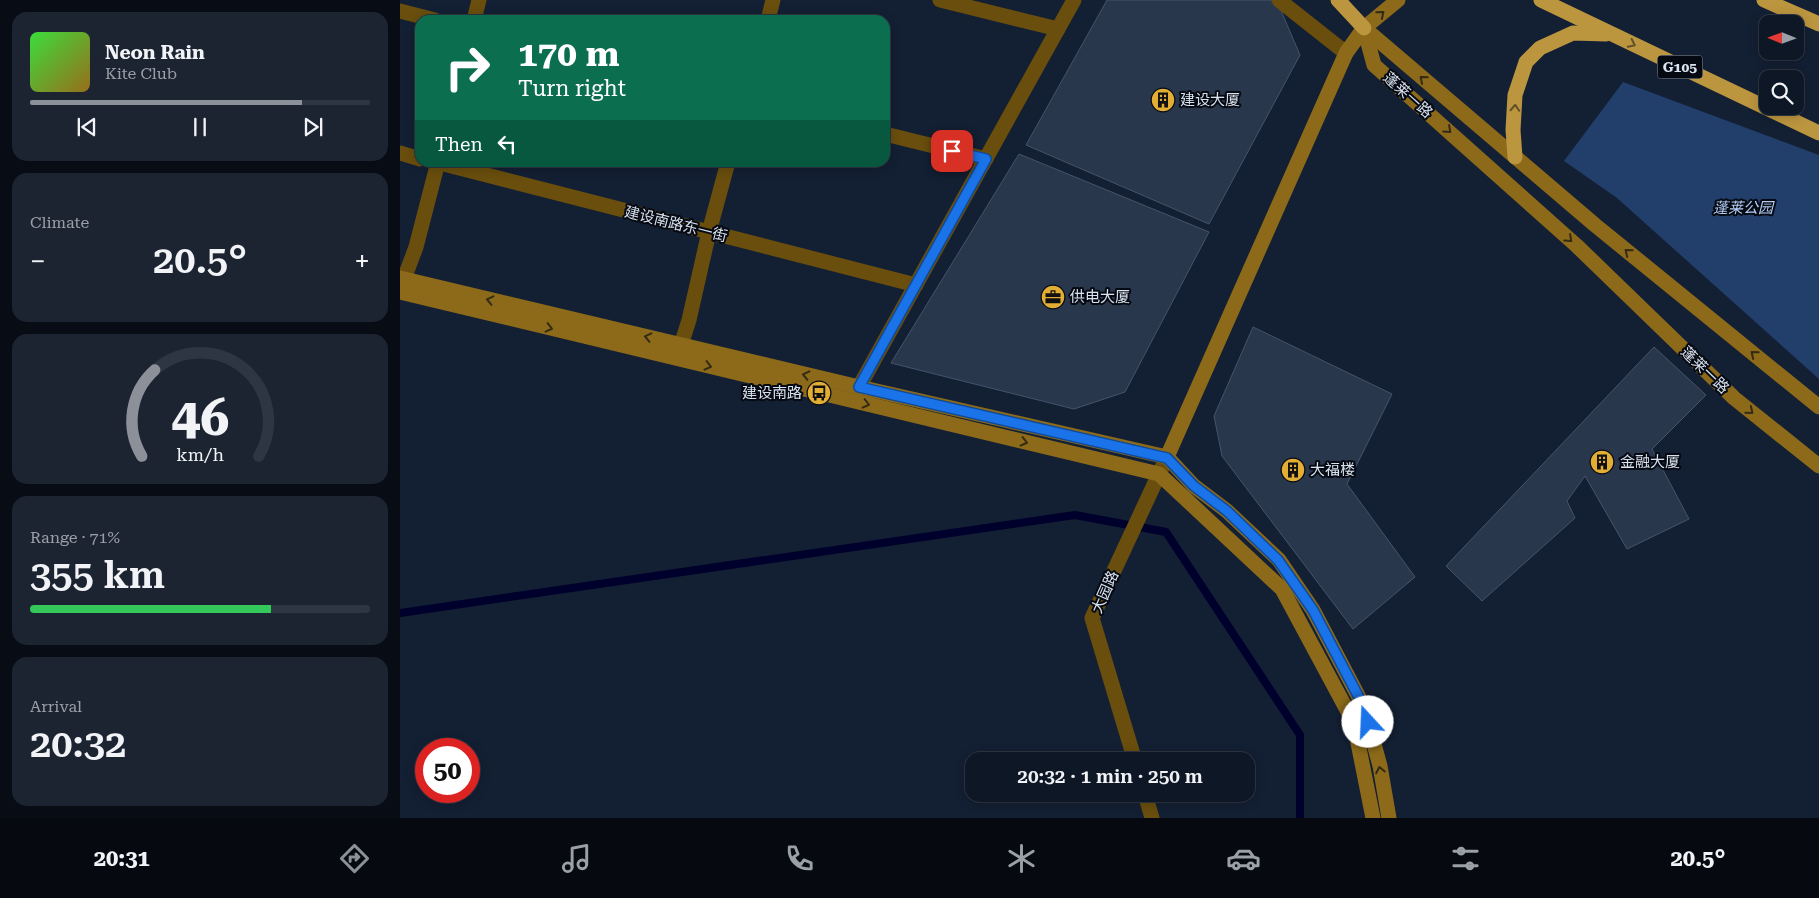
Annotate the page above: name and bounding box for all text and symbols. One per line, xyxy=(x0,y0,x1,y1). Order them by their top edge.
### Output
one-way arrow xyxy=(1375,12,1384,20)
north arrow xyxy=(1759,15,1804,60)
map controls xyxy=(1759,15,1804,115)
text: 170 m xyxy=(518,34,619,75)
icon: right xyxy=(435,35,500,100)
one-way arrow xyxy=(1627,38,1636,48)
text: Neon Rain xyxy=(105,41,205,64)
road number: G105 xyxy=(1658,56,1702,78)
text: Kite Club xyxy=(105,64,177,83)
street label: 蓬莱一路 xyxy=(1380,68,1436,122)
button: search xyxy=(1759,70,1804,115)
text: Turn right xyxy=(518,76,626,101)
one-way arrow xyxy=(1420,76,1429,85)
building icon: 建设大厦 xyxy=(1150,87,1176,113)
place label: 建设大厦 xyxy=(1180,91,1240,109)
one-way arrow xyxy=(1509,104,1520,112)
icon: previous xyxy=(73,113,101,141)
icon: pause xyxy=(186,113,214,141)
icon: next xyxy=(299,113,327,141)
one-way arrow xyxy=(1442,125,1451,134)
icon: left xyxy=(493,130,521,158)
pin xyxy=(931,130,973,172)
text: Then xyxy=(435,133,483,156)
icon: arrive xyxy=(938,137,966,165)
park label: 蓬莱公园 xyxy=(1713,199,1775,217)
street label: 建设南路东一街 xyxy=(623,203,729,245)
text: Climate xyxy=(30,213,89,232)
one-way arrow xyxy=(1563,233,1572,242)
text: 20.5° xyxy=(153,238,247,282)
text: − xyxy=(30,245,46,278)
text: + xyxy=(354,245,370,278)
one-way arrow xyxy=(1625,249,1634,257)
office icon: 供电大厦 xyxy=(1040,284,1066,310)
place label: 供电大厦 xyxy=(1070,288,1130,306)
one-way arrow xyxy=(486,295,494,305)
one-way arrow xyxy=(545,322,554,333)
one-way arrow xyxy=(644,332,653,343)
street label: 蓬莱一路 xyxy=(1677,343,1733,397)
one-way arrow xyxy=(1751,352,1760,360)
one-way arrow xyxy=(703,360,712,371)
one-way arrow xyxy=(802,370,811,381)
bus stop icon: 建设南路 xyxy=(806,380,832,406)
place label: 建设南路 xyxy=(742,384,802,402)
text: 46 xyxy=(171,387,229,448)
one-way arrow xyxy=(861,398,870,409)
one-way arrow xyxy=(1744,405,1753,413)
one-way arrow xyxy=(1019,436,1028,447)
text: km/h xyxy=(176,444,224,465)
building icon: 金融大厦 xyxy=(1589,449,1615,475)
place label: 金融大厦 xyxy=(1620,453,1680,471)
building icon: 大福楼 xyxy=(1280,457,1306,483)
place label: 大福楼 xyxy=(1310,461,1355,479)
text: Range · 71% xyxy=(30,528,120,547)
text: 355 km xyxy=(30,553,165,597)
street label: 大园路 xyxy=(1088,568,1122,616)
position arrow xyxy=(1341,695,1393,747)
text: Arrival xyxy=(30,697,82,716)
text: 20:32 xyxy=(30,722,126,766)
speed limit sign: 50 xyxy=(415,738,480,803)
text: 20:32 · 1 min · 250 m xyxy=(1017,765,1203,788)
one-way arrow xyxy=(1376,766,1386,774)
icon: directions xyxy=(337,841,372,876)
icon: music xyxy=(559,841,594,876)
icon: phone xyxy=(782,841,817,876)
icon: climate xyxy=(1004,841,1039,876)
icon: car xyxy=(1226,841,1261,876)
icon: filters xyxy=(1448,841,1483,876)
text: 20:31 xyxy=(94,846,150,871)
text: 20.5° xyxy=(1671,846,1725,871)

